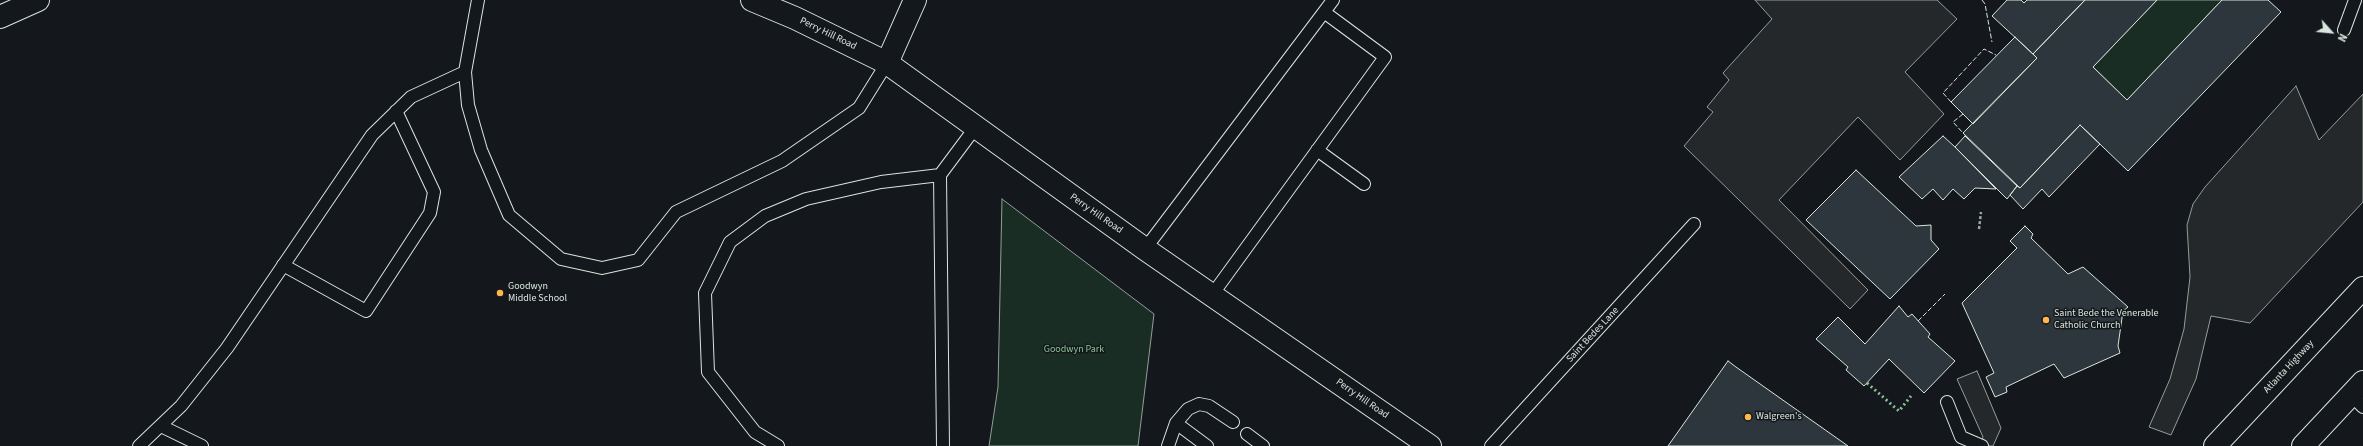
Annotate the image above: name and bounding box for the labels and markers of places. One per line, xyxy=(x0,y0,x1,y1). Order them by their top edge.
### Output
place label: Goodwyn Middle School xyxy=(508,281,567,304)
marker: Goodwyn Middle School xyxy=(495,288,505,298)
place label: Saint Bede the Venerable Catholic Church xyxy=(2054,308,2159,332)
marker: Saint Bede the Venerable Catholic Church xyxy=(2041,315,2051,325)
place label: Walgreen's xyxy=(1756,411,1802,423)
marker: Walgreen's xyxy=(1743,412,1753,422)

